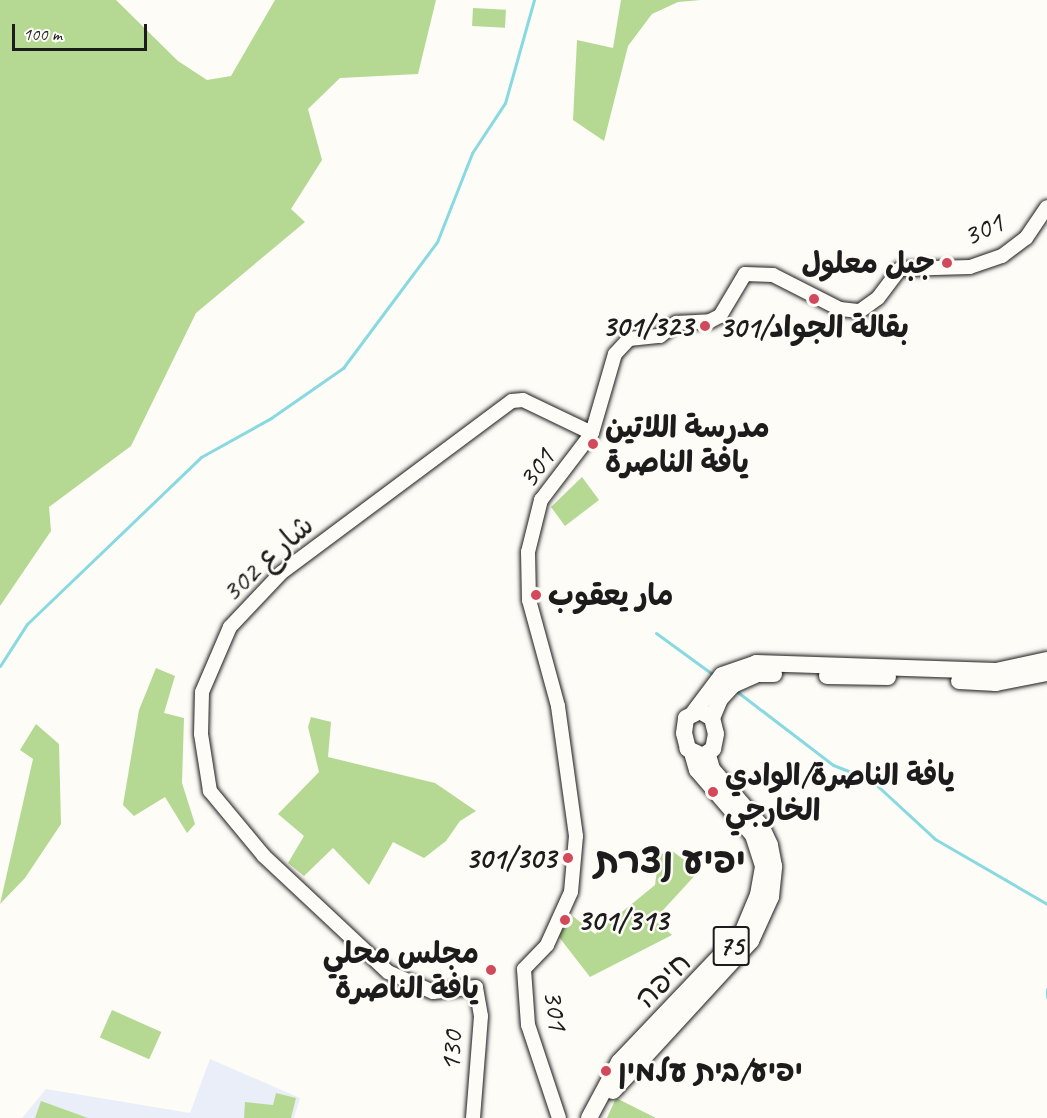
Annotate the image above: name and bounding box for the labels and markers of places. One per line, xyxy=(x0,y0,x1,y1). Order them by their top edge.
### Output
place label: جبل معلول xyxy=(801,245,935,281)
marker: جبل معلول xyxy=(940,256,954,270)
marker: بقالة الجواد/301 xyxy=(807,292,821,306)
place label: 301/323 xyxy=(602,308,693,344)
place label: بقالة الجواد/301 xyxy=(719,309,909,345)
marker: 301/323 xyxy=(698,319,712,333)
place label: مدرسة اللاتين يافة الناصرة xyxy=(605,409,770,480)
marker: مدرسة اللاتين يافة الناصرة xyxy=(586,437,600,451)
place label: مار يعقوب xyxy=(548,577,673,613)
marker: مار يعقوب xyxy=(529,588,543,602)
place label: يافة الناصرة/الوادي الخارجي xyxy=(725,757,955,828)
marker: يافة الناصرة/الوادي الخارجي xyxy=(706,785,720,799)
place label: 301/303 xyxy=(465,840,556,876)
marker: 301/303 xyxy=(561,851,575,865)
place label: 301/313 xyxy=(577,902,668,938)
marker: 301/313 xyxy=(558,913,572,927)
place label: مجلس محلي يافة الناصرة xyxy=(323,935,479,1006)
marker: مجلس محلي يافة الناصرة xyxy=(484,963,498,977)
place label: יפיע/בית עלמין xyxy=(618,1053,803,1089)
marker: יפיע/בית עלמין xyxy=(599,1064,613,1078)

